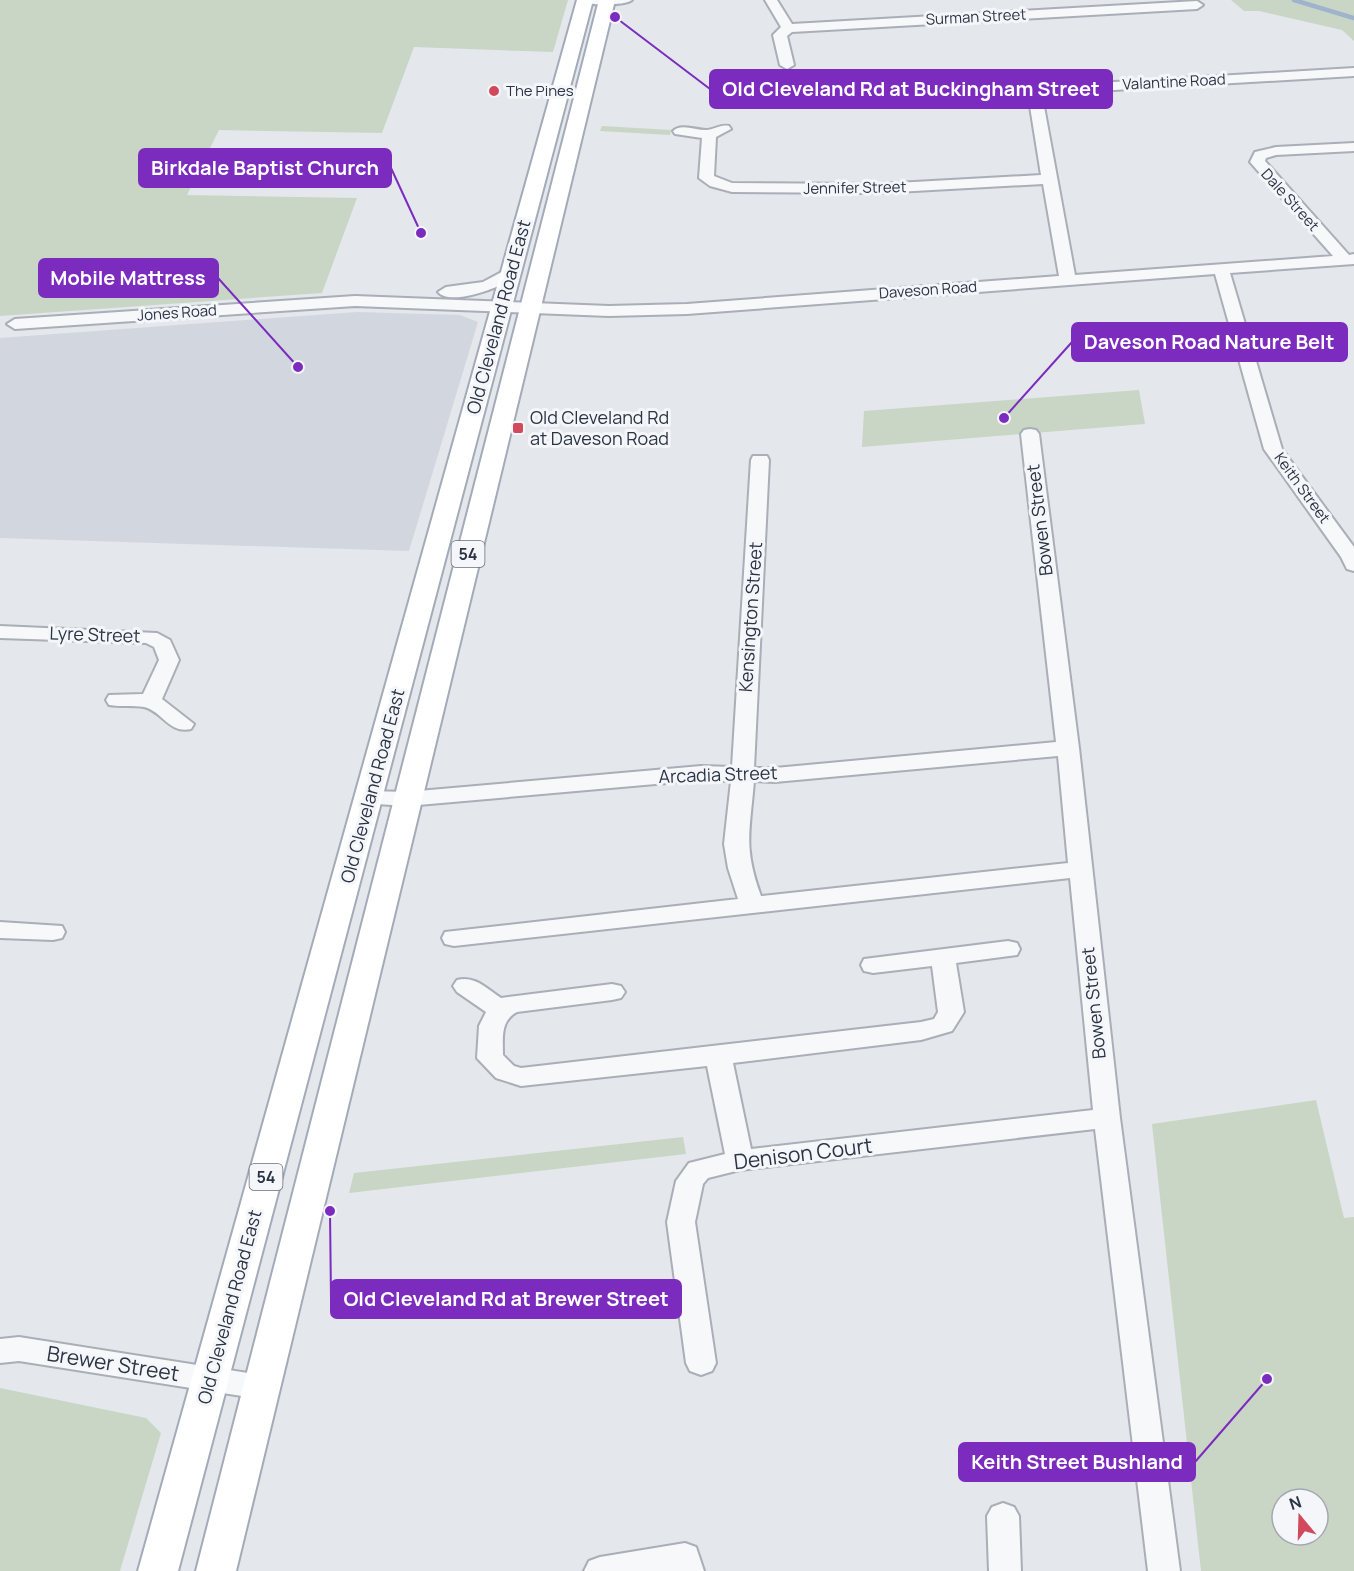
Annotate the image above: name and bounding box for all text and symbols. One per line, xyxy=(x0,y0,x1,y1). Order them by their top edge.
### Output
street label: Surman Street xyxy=(925,3,1027,30)
street label: Valantine Road xyxy=(1122,68,1226,95)
callout: Old Cleveland Rd at Buckingham Street xyxy=(710,70,1112,108)
text: Old Cleveland Rd at Buckingham Street xyxy=(722,75,1100,102)
place label: The Pines xyxy=(506,80,574,101)
marker: The Pines xyxy=(487,84,501,98)
callout: Birkdale Baptist Church xyxy=(139,149,391,187)
text: Birkdale Baptist Church xyxy=(151,154,379,181)
street label: Dale Street xyxy=(1257,164,1324,236)
street label: Jennifer Street xyxy=(803,176,907,199)
street label: Old Cleveland Road East xyxy=(461,217,536,417)
callout: Mobile Mattress xyxy=(39,259,218,297)
text: Mobile Mattress xyxy=(50,264,206,291)
street label: Daveson Road xyxy=(878,276,978,303)
street label: Jones Road xyxy=(136,299,218,326)
callout: Daveson Road Nature Belt xyxy=(1072,323,1347,361)
text: Daveson Road Nature Belt xyxy=(1084,328,1334,355)
place label: Old Cleveland Rd at Daveson Road xyxy=(530,405,669,450)
marker: Old Cleveland Rd at Daveson Road xyxy=(511,421,525,435)
street label: Keith Street xyxy=(1270,448,1335,527)
street label: Bowen Street xyxy=(1020,463,1058,577)
road number: 54 xyxy=(452,541,484,567)
street label: Kensington Street xyxy=(733,541,767,693)
street label: Lyre Street xyxy=(49,620,141,648)
street label: Old Cleveland Road East xyxy=(335,686,410,886)
street label: Arcadia Street xyxy=(658,760,778,788)
street label: Bowen Street xyxy=(1075,946,1111,1060)
street label: Denison Court xyxy=(732,1131,874,1175)
road number: 54 xyxy=(250,1164,282,1190)
street label: Old Cleveland Road East xyxy=(192,1207,267,1407)
callout: Old Cleveland Rd at Brewer Street xyxy=(331,1280,681,1318)
text: Old Cleveland Rd at Brewer Street xyxy=(343,1285,669,1312)
street label: Brewer Street xyxy=(45,1339,181,1387)
callout: Keith Street Bushland xyxy=(959,1443,1195,1481)
text: Keith Street Bushland xyxy=(971,1448,1183,1475)
north arrow xyxy=(1270,1487,1330,1547)
text: N xyxy=(1286,1491,1304,1515)

